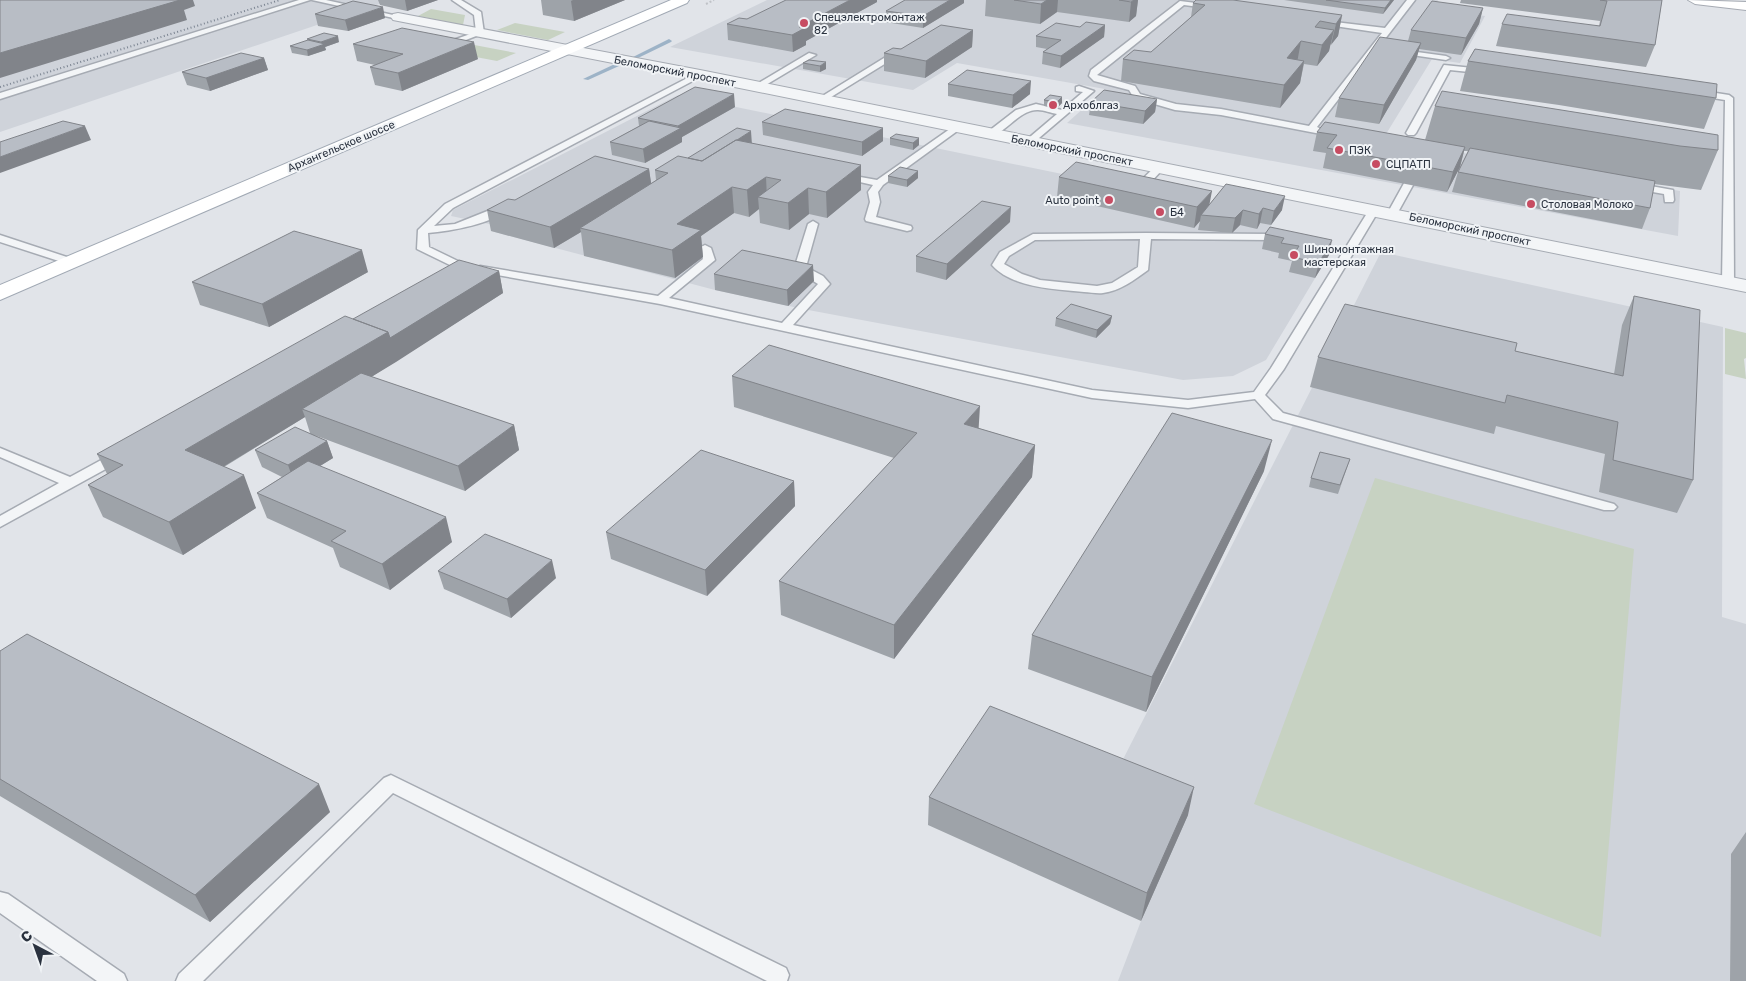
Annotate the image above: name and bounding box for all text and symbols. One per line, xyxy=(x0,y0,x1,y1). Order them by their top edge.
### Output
place label: Спецэлектромонтаж 82 xyxy=(814,11,925,37)
marker: Спецэлектромонтаж 82 xyxy=(798,17,810,29)
street label: Беломорский проспект xyxy=(613,53,737,90)
marker: Архоблгаз xyxy=(1047,99,1059,111)
place label: Архоблгаз xyxy=(1063,99,1119,112)
street label: Архангельское шоссе xyxy=(286,118,397,175)
street label: Беломорский проспект xyxy=(1010,132,1134,169)
marker: ПЭК xyxy=(1333,144,1345,156)
place label: ПЭК xyxy=(1349,144,1371,157)
marker: СЦПАТП xyxy=(1370,158,1382,170)
place label: СЦПАТП xyxy=(1386,158,1431,171)
place label: Auto point xyxy=(1045,194,1100,207)
marker: Auto point xyxy=(1103,194,1115,206)
marker: Столовая Молоко xyxy=(1525,198,1537,210)
place label: Столовая Молоко xyxy=(1541,198,1633,211)
marker: Б4 xyxy=(1154,206,1166,218)
place label: Б4 xyxy=(1170,206,1184,219)
street label: Беломорский проспект xyxy=(1408,210,1532,249)
place label: Шиномонтажная мастерская xyxy=(1304,243,1394,269)
marker: Шиномонтажная мастерская xyxy=(1288,249,1300,261)
north arrow xyxy=(10,921,60,971)
text: С xyxy=(18,927,36,946)

